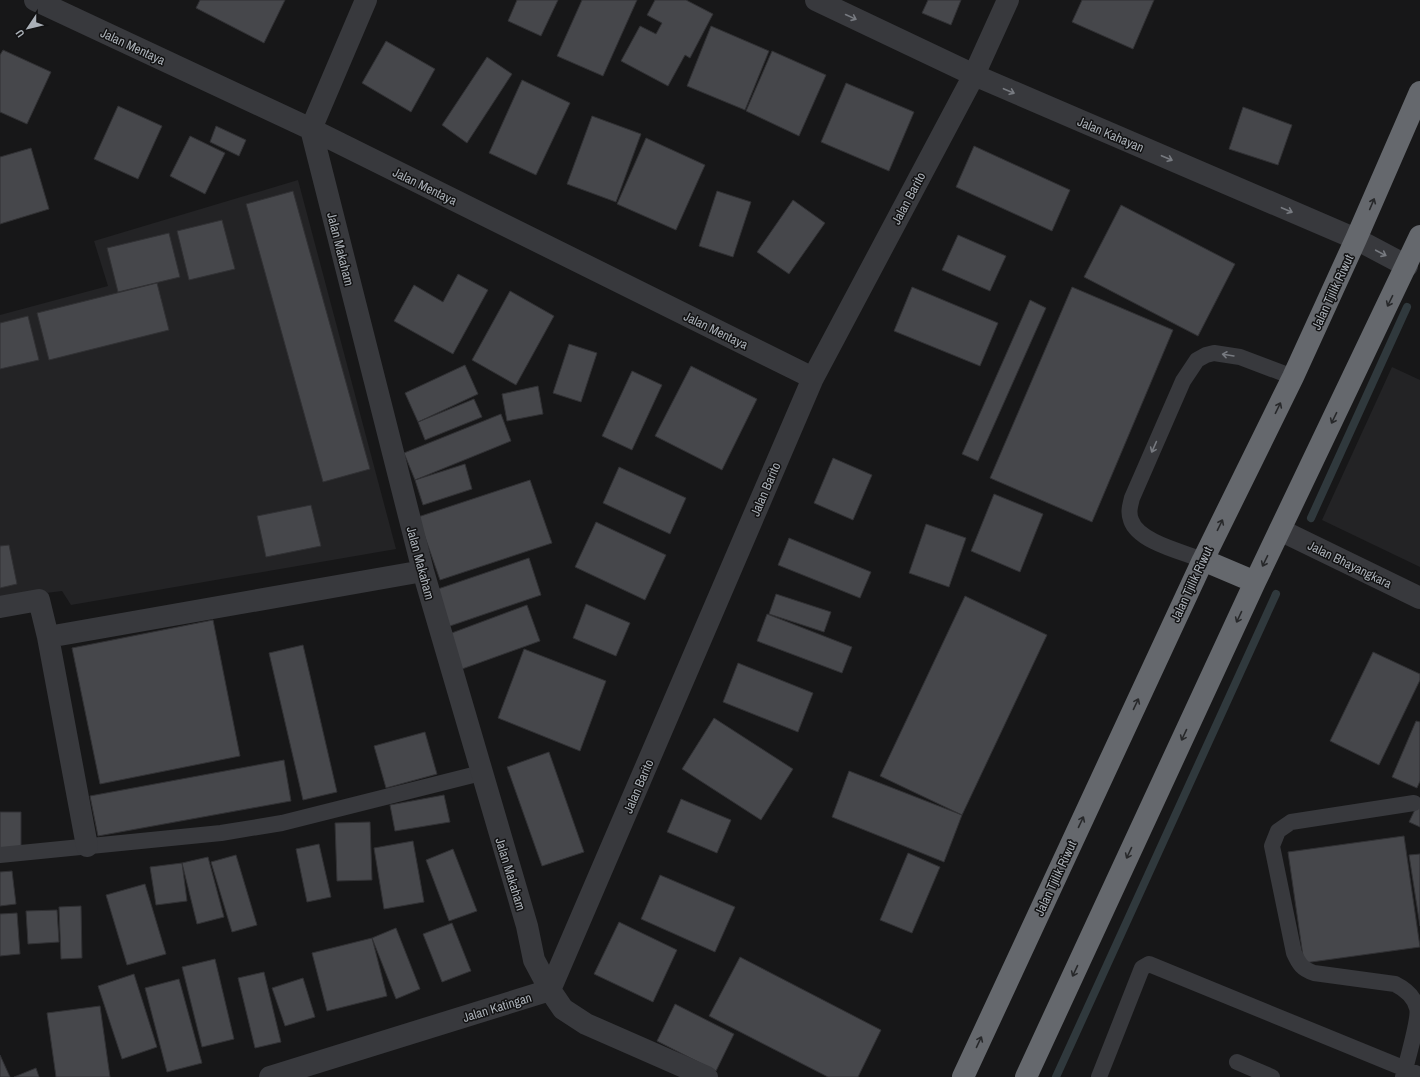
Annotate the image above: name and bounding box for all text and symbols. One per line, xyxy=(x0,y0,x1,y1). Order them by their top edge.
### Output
north arrow xyxy=(8,8,48,48)
one-way arrow xyxy=(845,14,857,21)
street label: Jalan Mentaya xyxy=(98,24,168,69)
text: U xyxy=(12,27,27,40)
one-way arrow xyxy=(1003,87,1015,95)
street label: Jalan Kahayan xyxy=(1075,113,1147,156)
one-way arrow xyxy=(1161,155,1173,163)
street label: Jalan Mentaya xyxy=(390,164,460,209)
street label: Jalan Barito xyxy=(888,169,929,227)
one-way arrow xyxy=(1368,198,1376,210)
one-way arrow xyxy=(1280,207,1292,214)
street label: Jalan Makaham xyxy=(323,211,358,288)
one-way arrow xyxy=(1375,249,1387,257)
street label: Jalan Tjilik Riwut xyxy=(1308,252,1357,333)
one-way arrow xyxy=(1386,295,1393,307)
street label: Jalan Mentaya xyxy=(681,308,751,353)
one-way arrow xyxy=(1222,351,1235,359)
one-way arrow xyxy=(1274,402,1282,414)
one-way arrow xyxy=(1329,412,1337,424)
one-way arrow xyxy=(1150,440,1157,452)
street label: Jalan Barito xyxy=(747,460,784,519)
one-way arrow xyxy=(1217,519,1224,531)
street label: Jalan Makaham xyxy=(403,525,438,602)
street label: Jalan Bhayangkara xyxy=(1305,537,1395,592)
street label: Jalan Tjilik Riwut xyxy=(1167,544,1216,625)
one-way arrow xyxy=(1261,554,1268,566)
one-way arrow xyxy=(1234,611,1242,623)
one-way arrow xyxy=(1133,698,1140,710)
one-way arrow xyxy=(1180,729,1187,741)
street label: Jalan Barito xyxy=(620,757,657,816)
one-way arrow xyxy=(1078,816,1085,828)
street label: Jalan Makaham xyxy=(491,836,530,913)
street label: Jalan Tjilik Riwut xyxy=(1031,838,1080,919)
one-way arrow xyxy=(1125,847,1133,859)
one-way arrow xyxy=(1071,965,1078,977)
street label: Jalan Katingan xyxy=(461,989,534,1026)
one-way arrow xyxy=(976,1036,983,1048)

